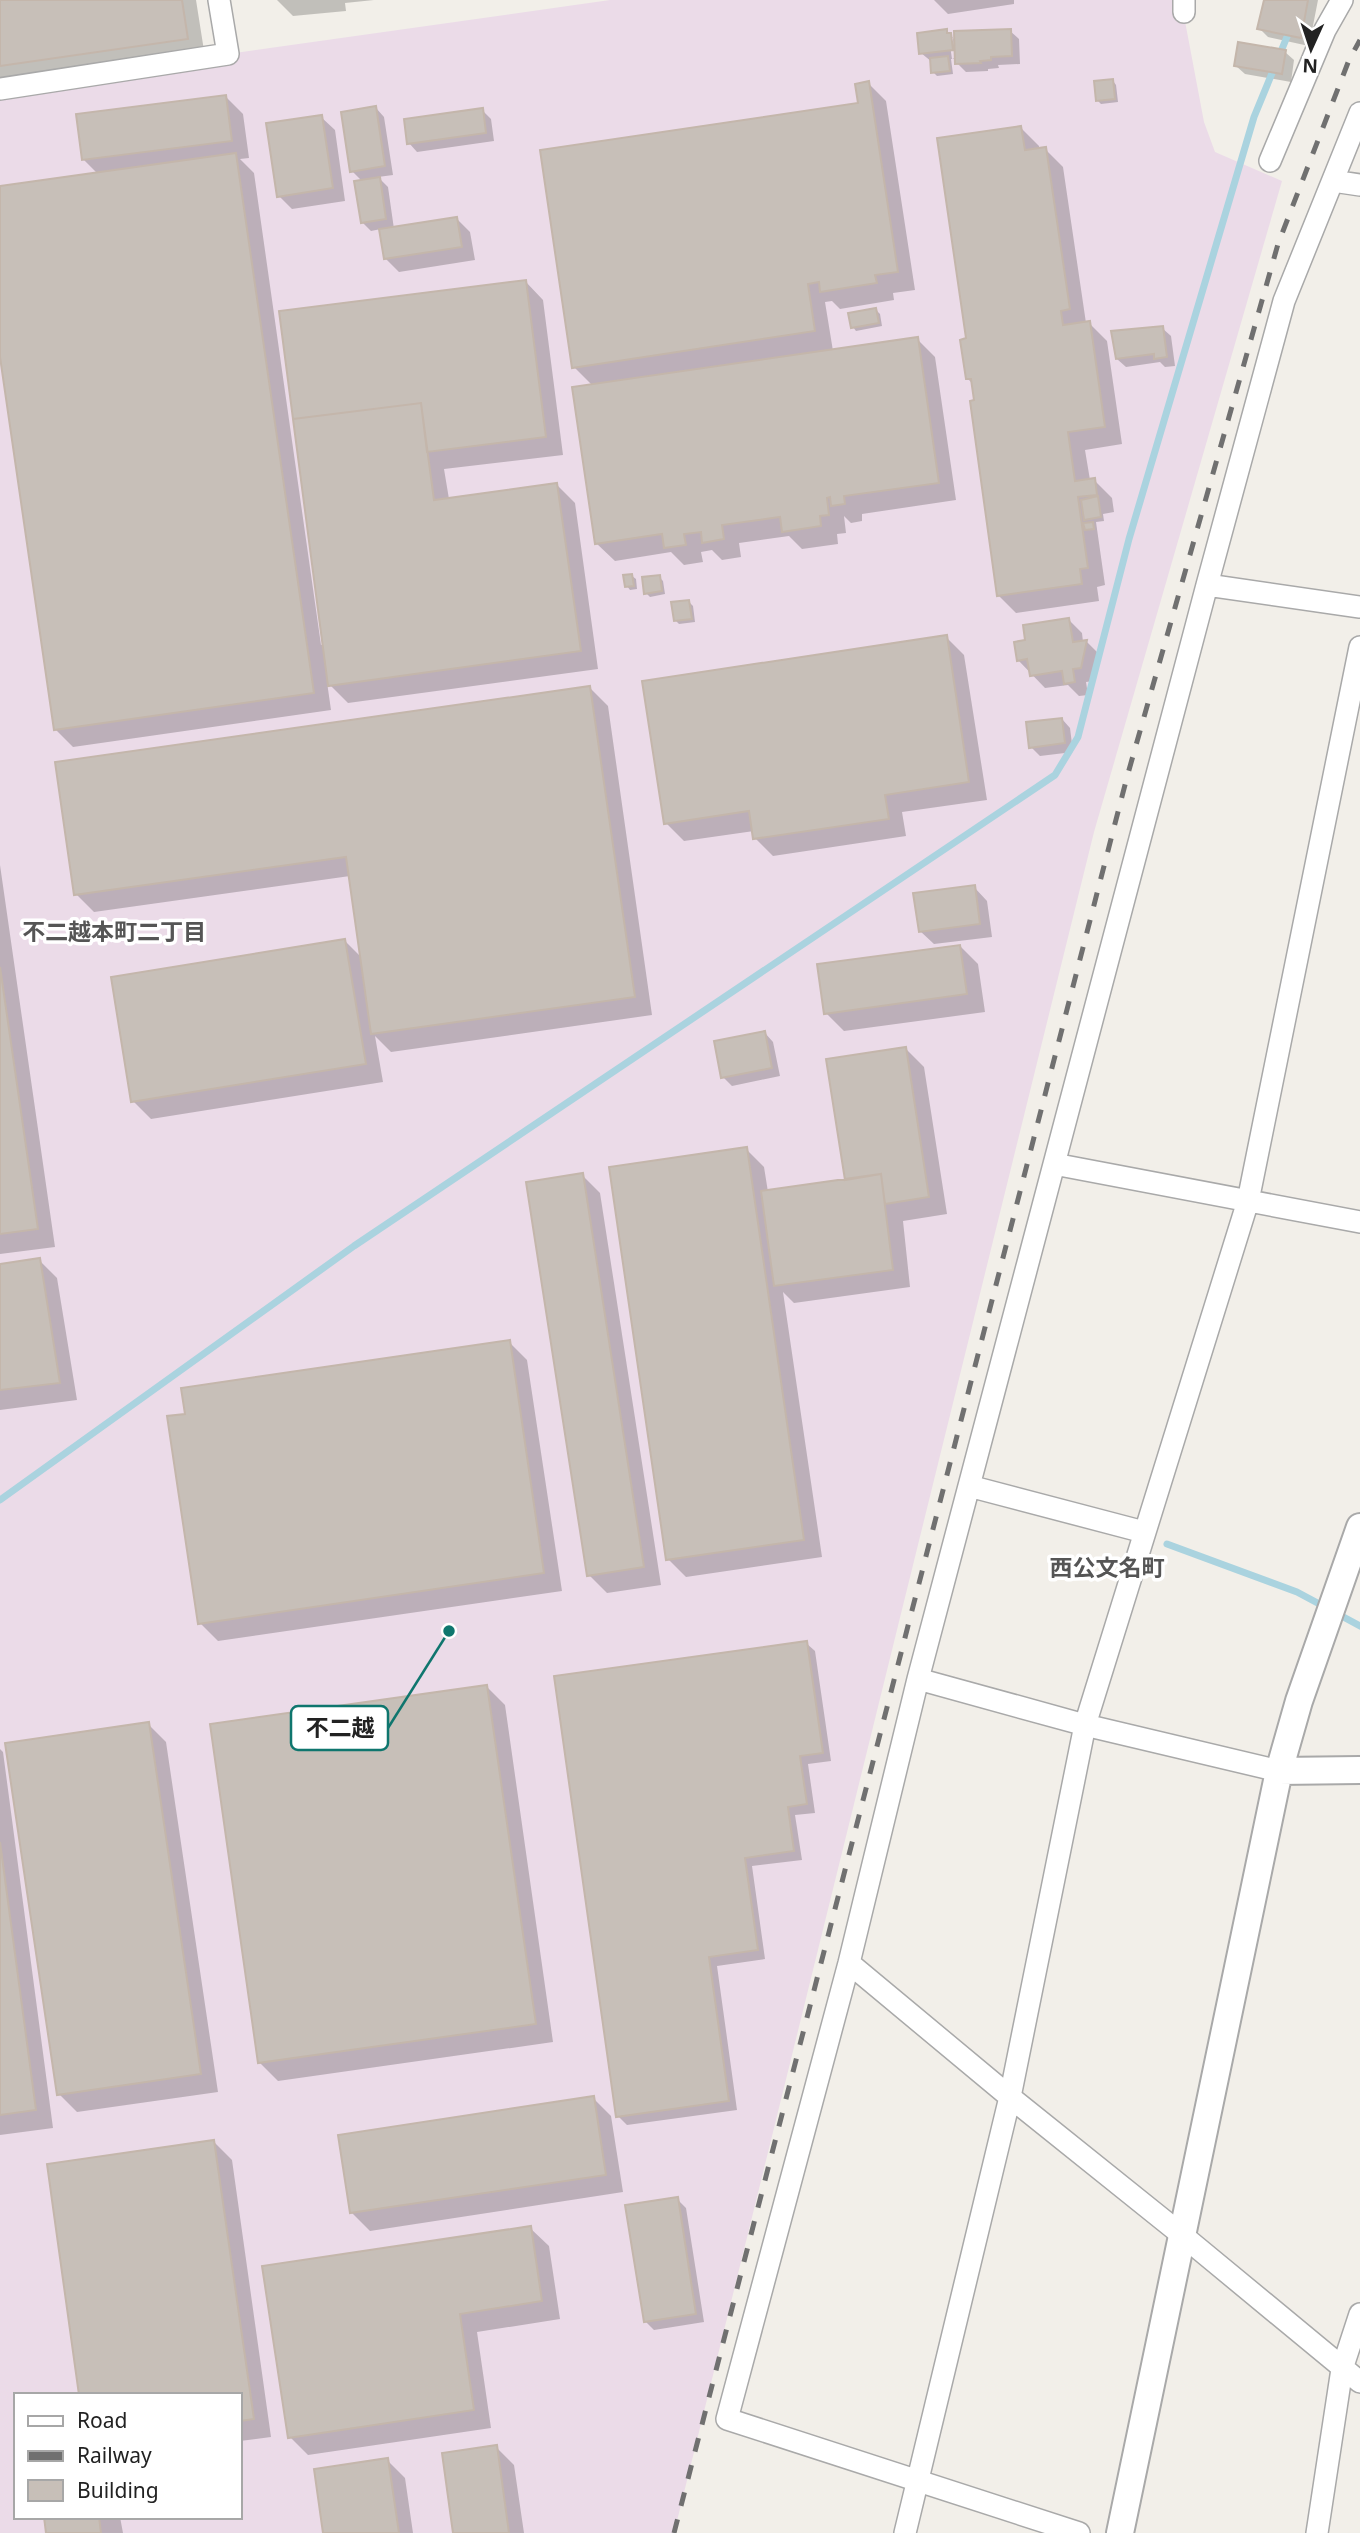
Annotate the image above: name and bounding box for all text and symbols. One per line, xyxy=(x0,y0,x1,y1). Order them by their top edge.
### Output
north arrow xyxy=(1276,14,1346,84)
text: N xyxy=(1302,53,1319,79)
district label: 不二越本町二丁目 xyxy=(22,915,206,947)
district label: 西公文名町 xyxy=(1050,1551,1165,1583)
callout: 不二越 xyxy=(291,1706,388,1750)
text: 不二越 xyxy=(306,1711,375,1743)
legend xyxy=(14,2393,242,2519)
text: Road xyxy=(77,2406,127,2434)
text: Railway xyxy=(77,2441,152,2469)
text: Building xyxy=(77,2476,159,2504)

